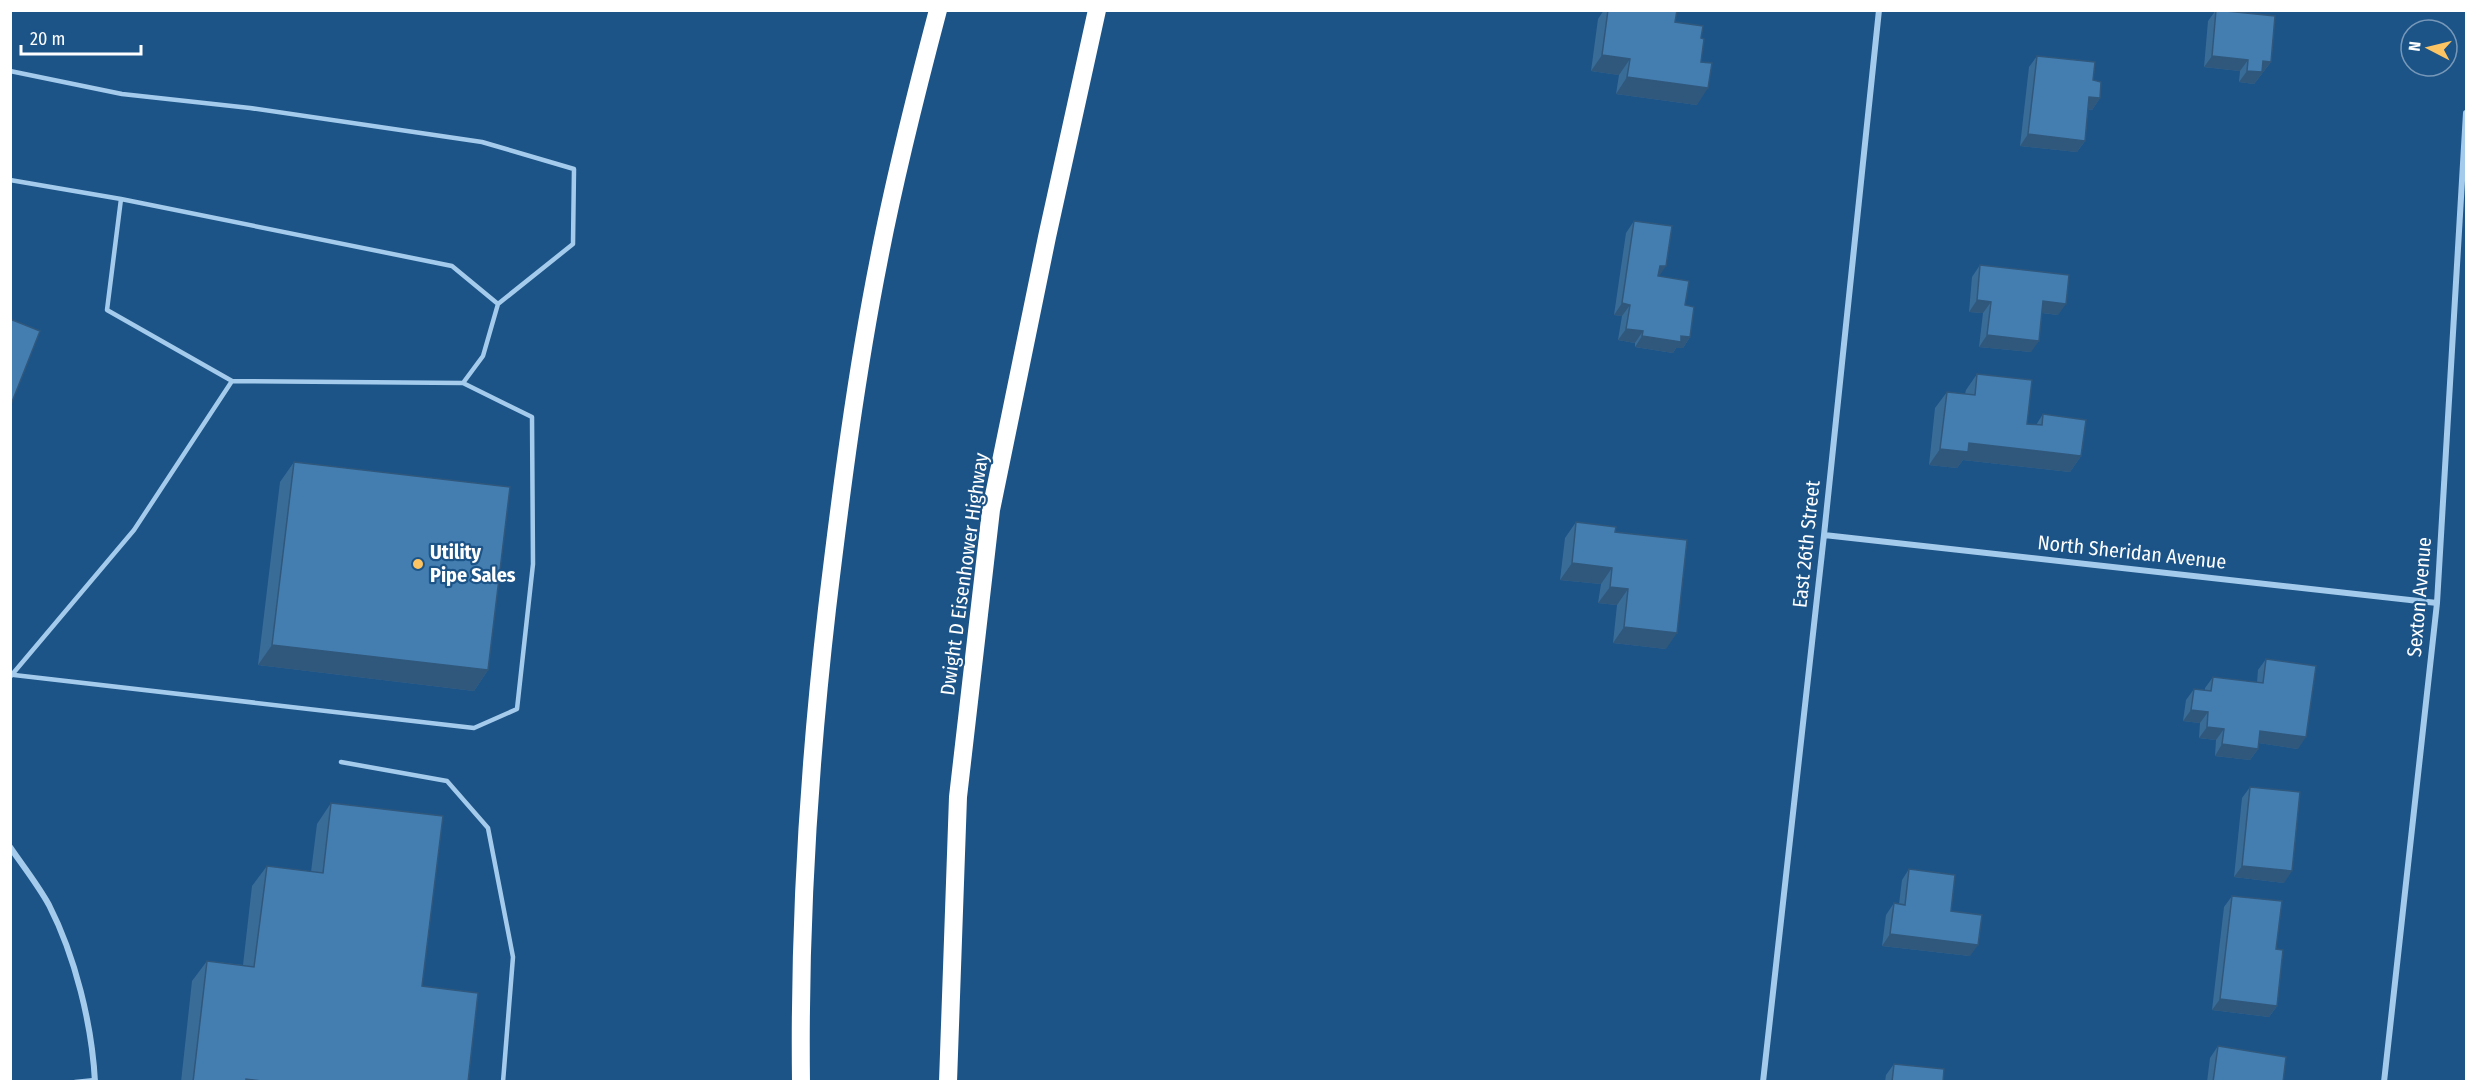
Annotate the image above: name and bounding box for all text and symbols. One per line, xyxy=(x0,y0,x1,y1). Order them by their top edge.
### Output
scale bar xyxy=(21,18,141,56)
north arrow xyxy=(2399,18,2459,78)
text: 20 m xyxy=(30,28,65,50)
text: N xyxy=(2405,40,2425,52)
street label: Dwight D Eisenhower Highway xyxy=(935,451,993,697)
street label: East 26th Street xyxy=(1787,479,1825,609)
street label: North Sheridan Avenue xyxy=(2036,530,2228,574)
street label: Sexton Avenue xyxy=(2402,536,2436,658)
place label: Utility Pipe Sales xyxy=(430,540,516,587)
marker: Utility Pipe Sales xyxy=(411,557,425,571)

